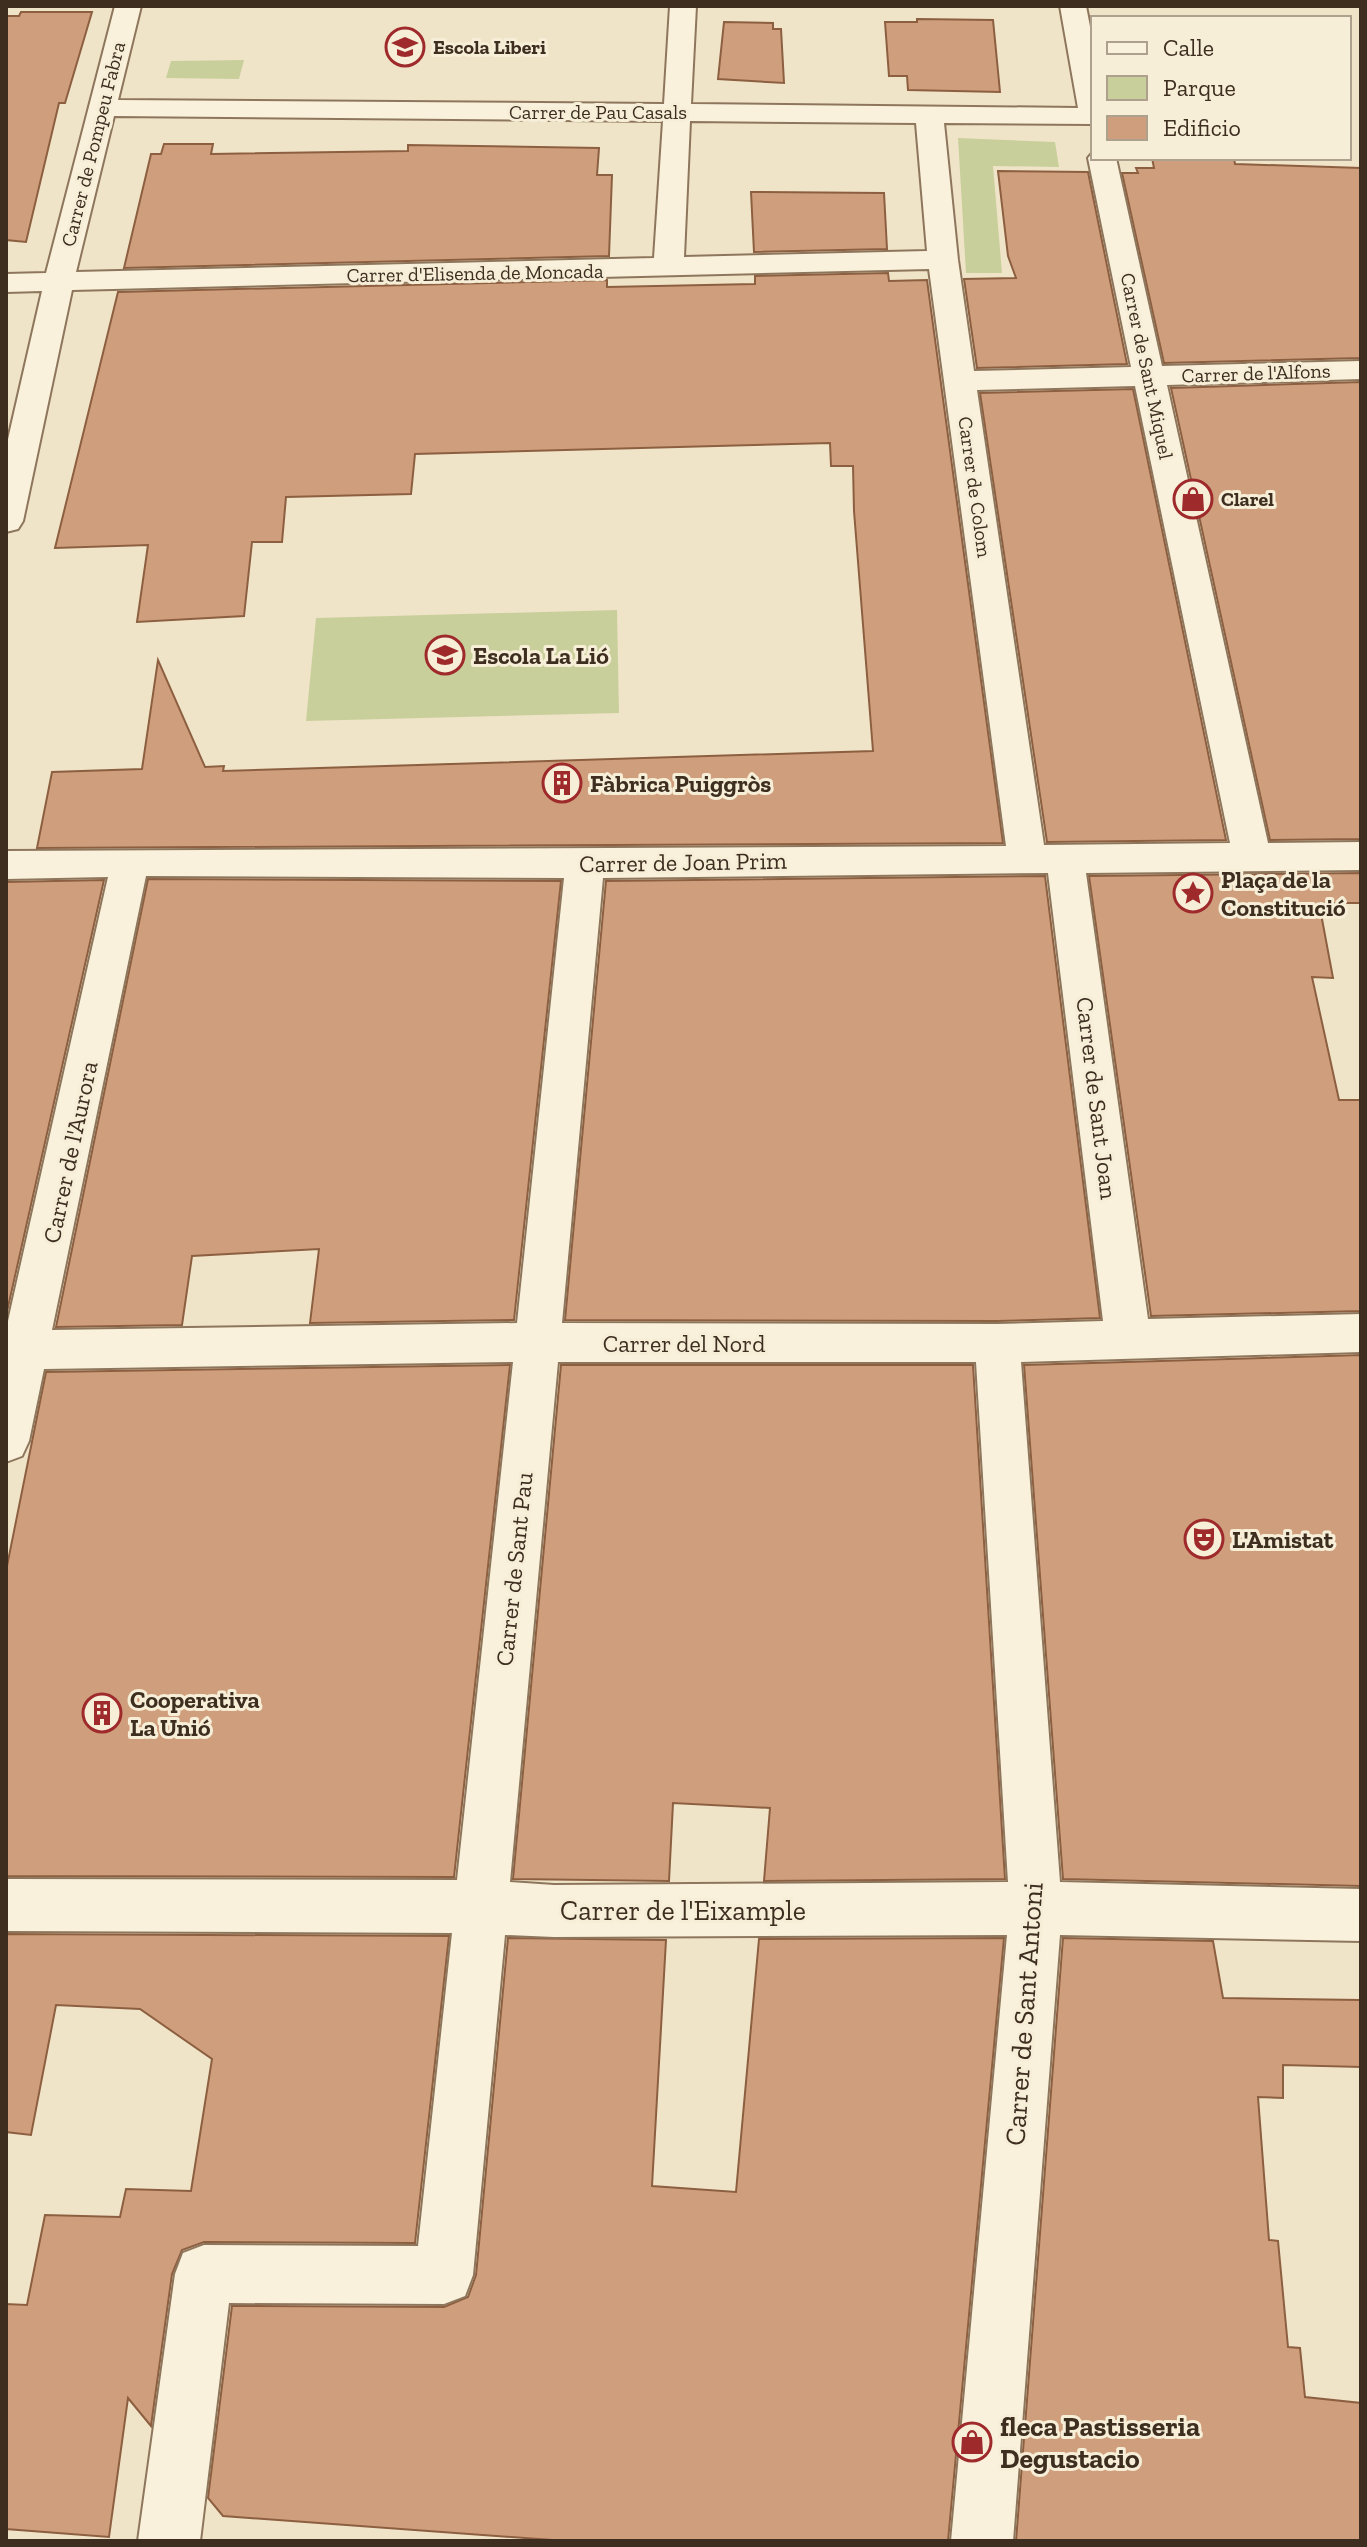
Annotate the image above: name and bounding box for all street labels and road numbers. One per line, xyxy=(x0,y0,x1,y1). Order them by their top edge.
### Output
street label: Carrer de Pompeu Fabra xyxy=(56,39,130,249)
street label: Carrer de Pau Casals xyxy=(509,100,687,124)
street label: Carrer d'Elisenda de Moncada xyxy=(346,259,604,287)
street label: Carrer de Sant Miquel xyxy=(1116,271,1178,461)
street label: Carrer de l'Alfons xyxy=(1181,358,1331,388)
street label: Carrer de Colom xyxy=(953,415,997,560)
street label: Carrer de Joan Prim xyxy=(579,846,787,878)
street label: Carrer de Sant Joan xyxy=(1070,995,1124,1201)
street label: Carrer de l'Aurora xyxy=(37,1058,104,1246)
street label: Carrer del Nord xyxy=(603,1329,765,1358)
street label: Carrer de Sant Pau xyxy=(489,1470,539,1667)
street label: Carrer de Sant Antoni xyxy=(998,1881,1050,2147)
street label: Carrer de l'Eixample xyxy=(560,1894,806,1927)

